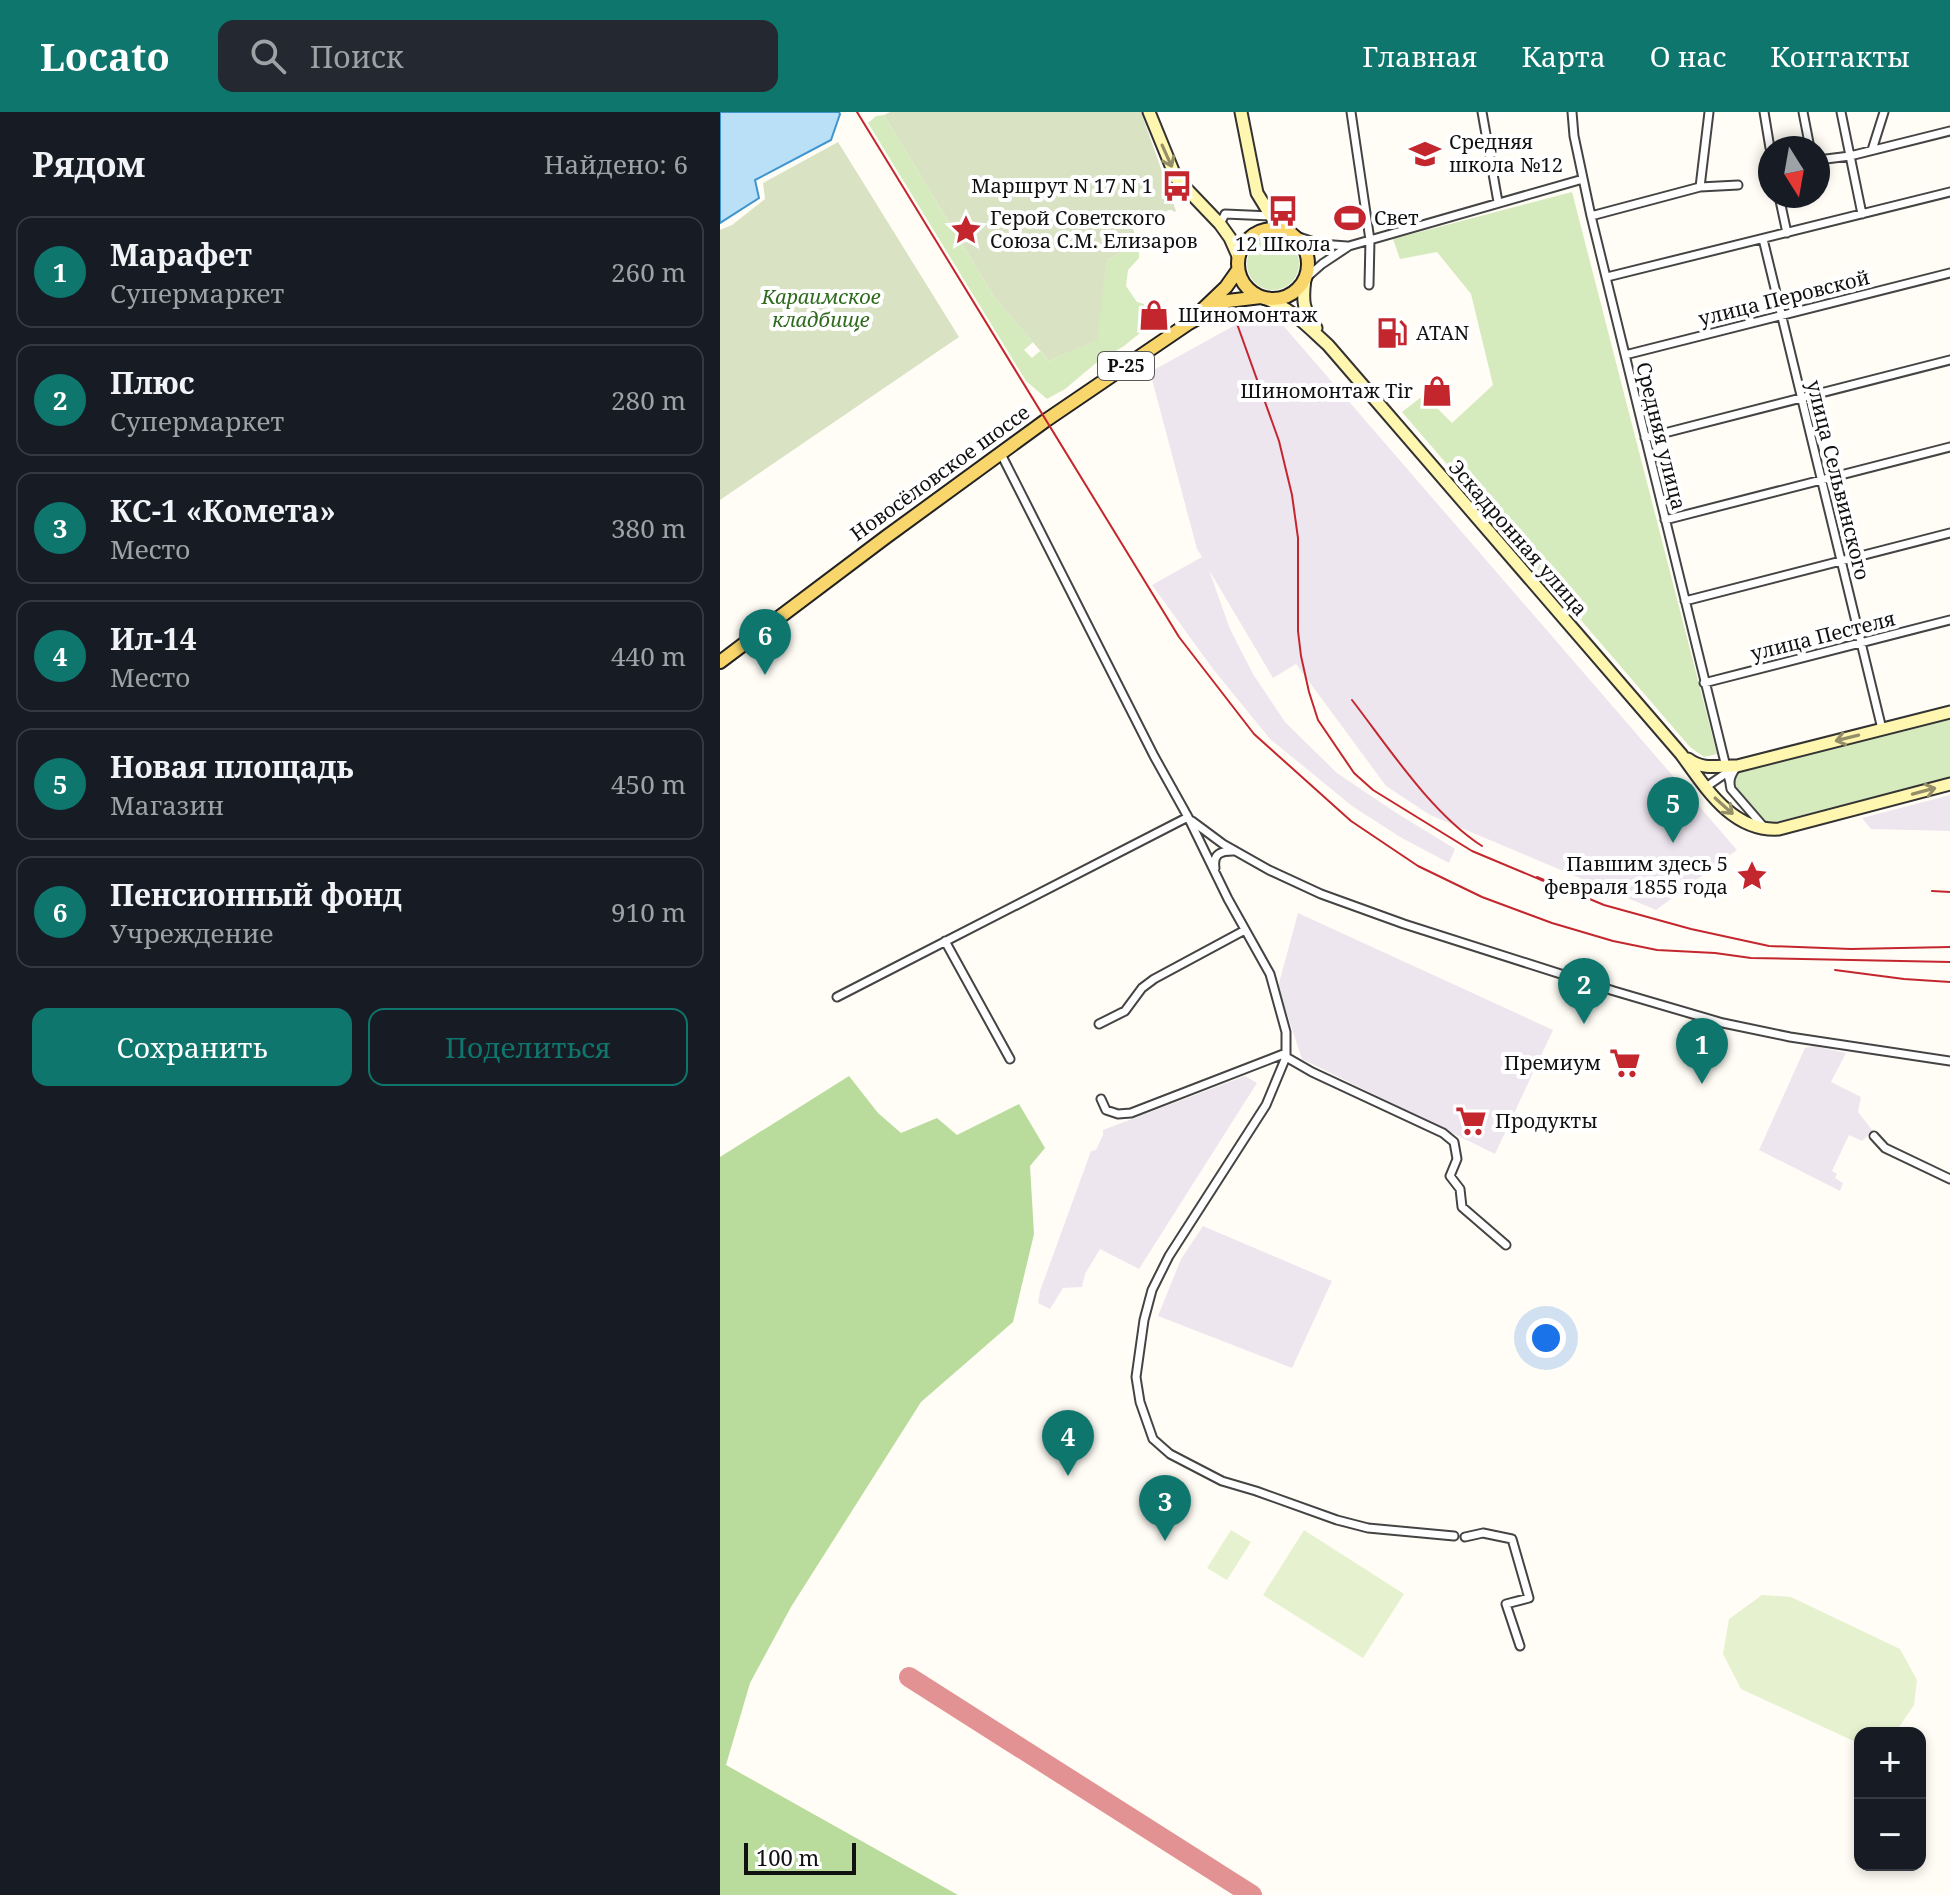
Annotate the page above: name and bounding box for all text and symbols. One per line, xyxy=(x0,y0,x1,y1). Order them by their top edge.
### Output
search box xyxy=(218,20,778,92)
text: Locato xyxy=(40,30,170,82)
icon: search xyxy=(246,34,290,78)
text: Поиск xyxy=(310,36,403,77)
text: Главная xyxy=(1362,37,1477,75)
text: Карта xyxy=(1521,37,1606,75)
text: О нас xyxy=(1650,37,1726,75)
text: Контакты xyxy=(1770,37,1910,75)
place label: Средняя школа №12 xyxy=(1449,128,1563,178)
north arrow xyxy=(1758,136,1830,208)
school or university icon: Средняя школа №12 xyxy=(1408,137,1442,171)
text: Рядом xyxy=(32,141,145,187)
one-way arrow xyxy=(1160,144,1175,168)
text: Найдено: 6 xyxy=(544,146,688,182)
bus stop icon: Маршрут N 17 N 1 xyxy=(1160,169,1194,203)
place label: Маршрут N 17 N 1 xyxy=(971,172,1153,199)
bus stop icon: 12 Школа xyxy=(1266,194,1300,228)
sports icon: Свет xyxy=(1333,201,1367,235)
place label: Герой Советского Союза С.М. Елизаров xyxy=(990,204,1198,254)
place label: Свет xyxy=(1374,204,1419,231)
place icon: Герой Советского Союза С.М. Елизаров xyxy=(949,213,983,247)
place label: 12 Школа xyxy=(1235,230,1331,257)
text: Марафет xyxy=(110,234,252,275)
text: 1 xyxy=(53,254,67,290)
text: 260 m xyxy=(611,254,686,290)
street label: улица Перовской xyxy=(1695,263,1872,332)
text: Супермаркет xyxy=(110,275,284,311)
park label: Караимское кладбище xyxy=(760,283,881,333)
shop icon: Шиномонтаж xyxy=(1137,298,1171,332)
place label: Шиномонтаж xyxy=(1178,301,1317,328)
fuel station icon: ATAN xyxy=(1375,316,1409,350)
place label: ATAN xyxy=(1416,319,1469,346)
road number: Р-25 xyxy=(1098,352,1154,380)
street label: Средняя улица xyxy=(1630,359,1693,512)
text: Плюс xyxy=(110,362,194,403)
shop icon: Шиномонтаж Tir xyxy=(1420,374,1454,408)
place label: Шиномонтаж Tir xyxy=(1240,377,1414,404)
street label: улица Сельвинского xyxy=(1801,377,1876,583)
text: 2 xyxy=(53,382,67,418)
text: 280 m xyxy=(611,382,686,418)
street label: Новосёловское шоссе xyxy=(845,398,1035,547)
text: Супермаркет xyxy=(110,403,284,439)
street label: Эскадронная улица xyxy=(1443,454,1594,622)
text: КС-1 «Комета» xyxy=(110,490,336,531)
text: 3 xyxy=(53,510,67,546)
text: 380 m xyxy=(611,510,686,546)
text: Место xyxy=(110,531,190,567)
street label: улица Пестеля xyxy=(1748,604,1898,667)
pin: 6 xyxy=(739,609,791,675)
text: Ил-14 xyxy=(110,618,197,659)
text: 4 xyxy=(53,638,67,674)
text: 440 m xyxy=(611,638,686,674)
text: Место xyxy=(110,659,190,695)
one-way arrow xyxy=(1835,731,1861,746)
text: Новая площадь xyxy=(110,746,354,787)
text: 5 xyxy=(53,766,67,802)
text: 450 m xyxy=(611,766,686,802)
pin: 5 xyxy=(1647,777,1699,843)
one-way arrow xyxy=(1911,782,1936,797)
text: Магазин xyxy=(110,787,224,823)
one-way arrow xyxy=(1713,797,1733,815)
place label: Павшим здесь 5 февраля 1855 года xyxy=(1544,850,1728,900)
place icon: Павшим здесь 5 февраля 1855 года xyxy=(1735,859,1769,893)
text: Пенсионный фонд xyxy=(110,874,402,915)
text: 6 xyxy=(53,894,67,930)
text: 910 m xyxy=(611,894,686,930)
text: Учреждение xyxy=(110,915,273,951)
pin: 2 xyxy=(1558,958,1610,1024)
button: Сохранить xyxy=(32,1008,352,1086)
button: Поделиться xyxy=(368,1008,688,1086)
pin: 1 xyxy=(1676,1018,1728,1084)
supermarket icon: Премиум xyxy=(1608,1046,1642,1080)
place label: Премиум xyxy=(1504,1049,1601,1076)
supermarket icon: Продукты xyxy=(1454,1104,1488,1138)
place label: Продукты xyxy=(1495,1107,1598,1134)
your location xyxy=(1526,1318,1566,1358)
pin: 4 xyxy=(1042,1410,1094,1476)
pin: 3 xyxy=(1139,1475,1191,1541)
map controls xyxy=(1854,1727,1926,1871)
button: + xyxy=(1854,1727,1926,1799)
button: − xyxy=(1854,1799,1926,1871)
scale bar xyxy=(744,1839,856,1875)
text: 100 m xyxy=(756,1842,819,1872)

